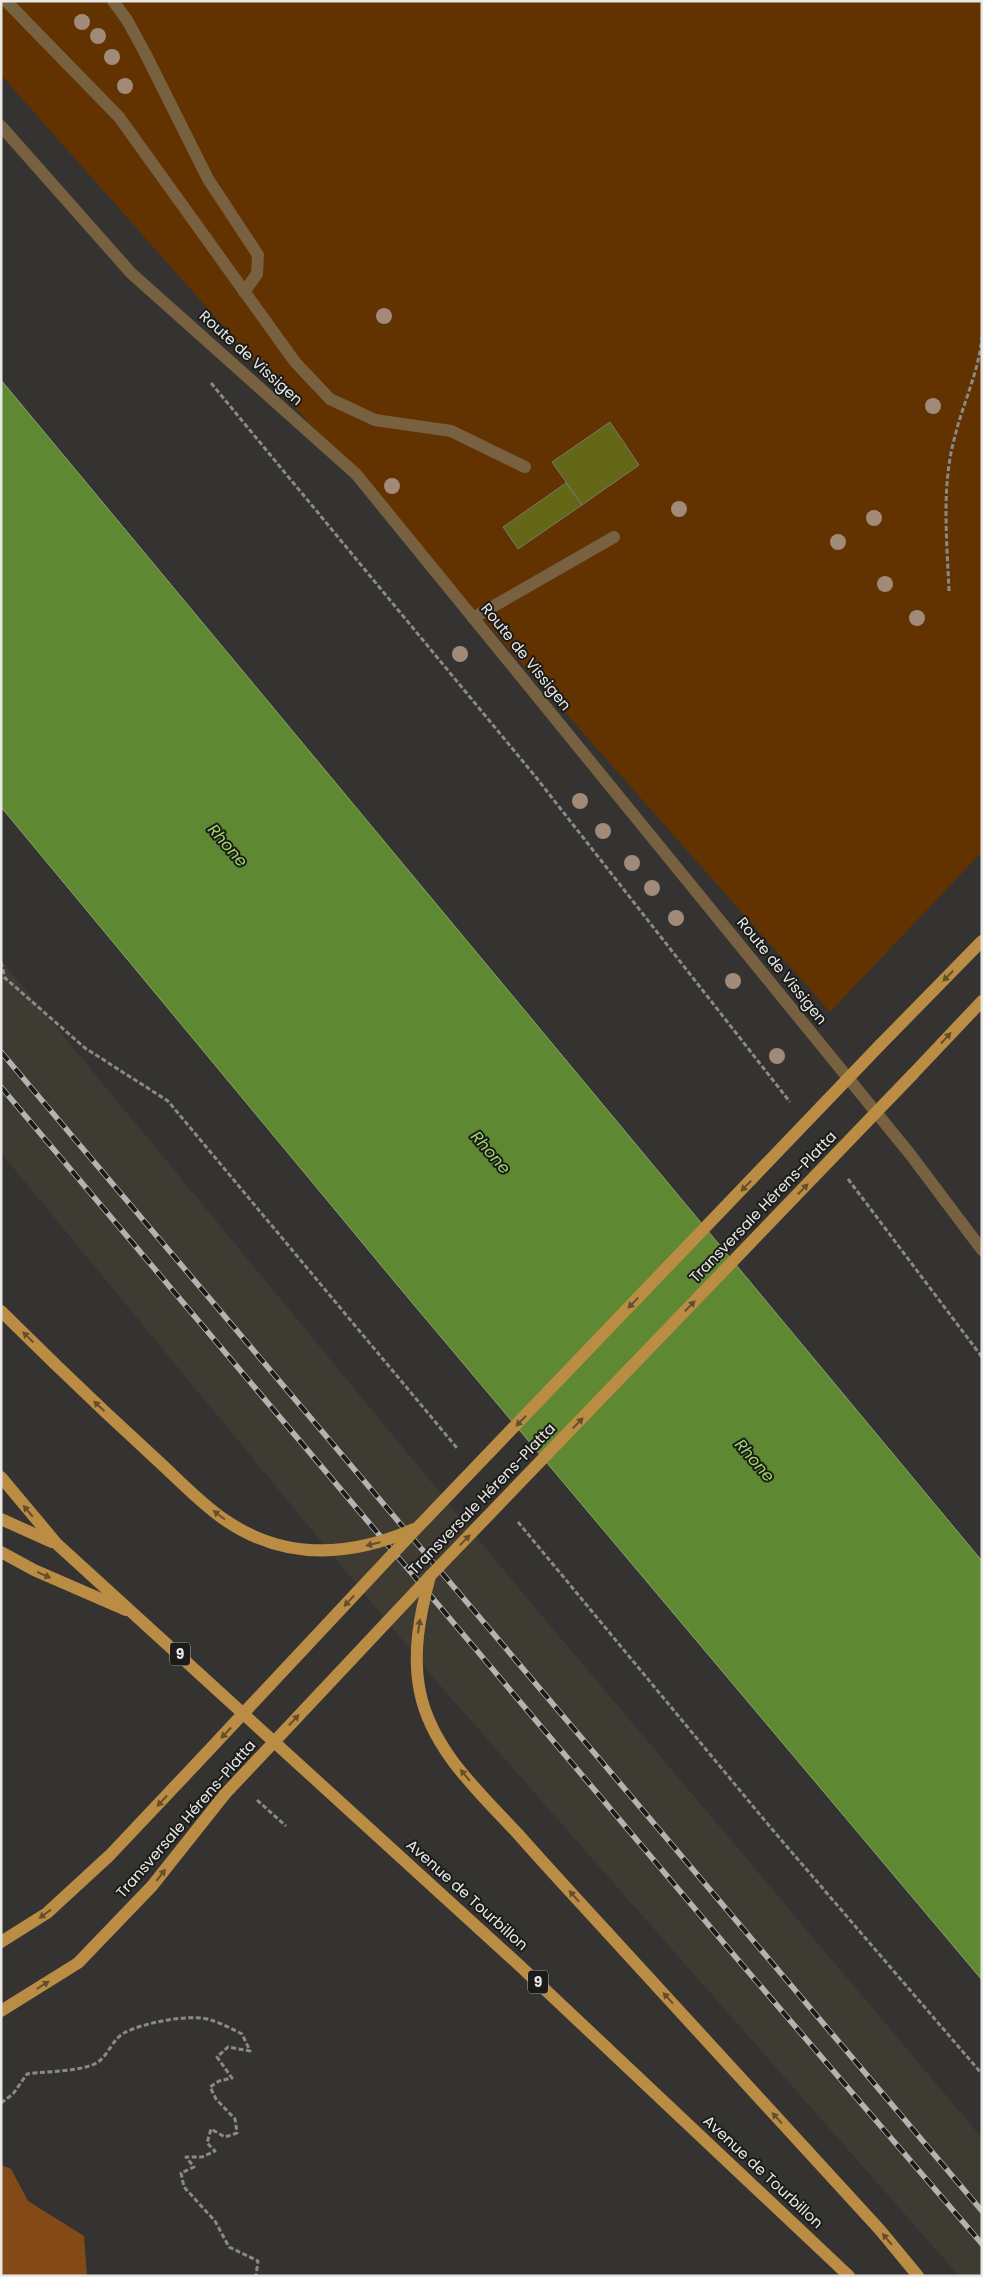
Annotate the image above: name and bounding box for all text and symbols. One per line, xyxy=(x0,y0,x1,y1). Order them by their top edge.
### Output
street label: Route de Vissigen xyxy=(195,305,308,410)
street label: Route de Vissigen xyxy=(476,598,576,715)
water label: Rhone xyxy=(202,819,253,872)
street label: Route de Vissigen xyxy=(732,912,832,1029)
one-way arrow xyxy=(942,969,954,981)
one-way arrow xyxy=(940,1033,952,1045)
water label: Rhone xyxy=(465,1126,516,1179)
street label: Transversale Hérens-Platta xyxy=(684,1126,841,1287)
one-way arrow xyxy=(740,1180,752,1192)
one-way arrow xyxy=(797,1183,809,1195)
one-way arrow xyxy=(627,1297,639,1309)
one-way arrow xyxy=(684,1300,696,1312)
one-way arrow xyxy=(22,1332,34,1344)
one-way arrow xyxy=(93,1400,105,1412)
one-way arrow xyxy=(515,1414,527,1426)
one-way arrow xyxy=(572,1417,584,1429)
street label: Transversale Hérens-Platta xyxy=(403,1418,560,1579)
water label: Rhone xyxy=(729,1434,780,1487)
one-way arrow xyxy=(23,1505,34,1518)
one-way arrow xyxy=(213,1510,226,1521)
one-way arrow xyxy=(458,1534,470,1546)
one-way arrow xyxy=(365,1540,380,1548)
one-way arrow xyxy=(37,1571,51,1579)
one-way arrow xyxy=(343,1595,355,1607)
one-way arrow xyxy=(415,1618,423,1634)
road number: 9 xyxy=(170,1642,190,1666)
one-way arrow xyxy=(288,1714,300,1726)
one-way arrow xyxy=(220,1726,232,1738)
street label: Transversale Hérens-Platta xyxy=(111,1735,260,1902)
one-way arrow xyxy=(460,1769,471,1782)
one-way arrow xyxy=(156,1794,168,1806)
street label: Avenue de Tourbillon xyxy=(402,1834,533,1955)
one-way arrow xyxy=(156,1868,166,1882)
one-way arrow xyxy=(568,1890,580,1902)
one-way arrow xyxy=(38,1909,52,1919)
road number: 9 xyxy=(528,1970,548,1994)
one-way arrow xyxy=(36,1980,49,1989)
one-way arrow xyxy=(662,1993,674,2005)
street label: Avenue de Tourbillon xyxy=(699,2110,828,2233)
one-way arrow xyxy=(771,2113,783,2125)
one-way arrow xyxy=(881,2232,892,2245)

